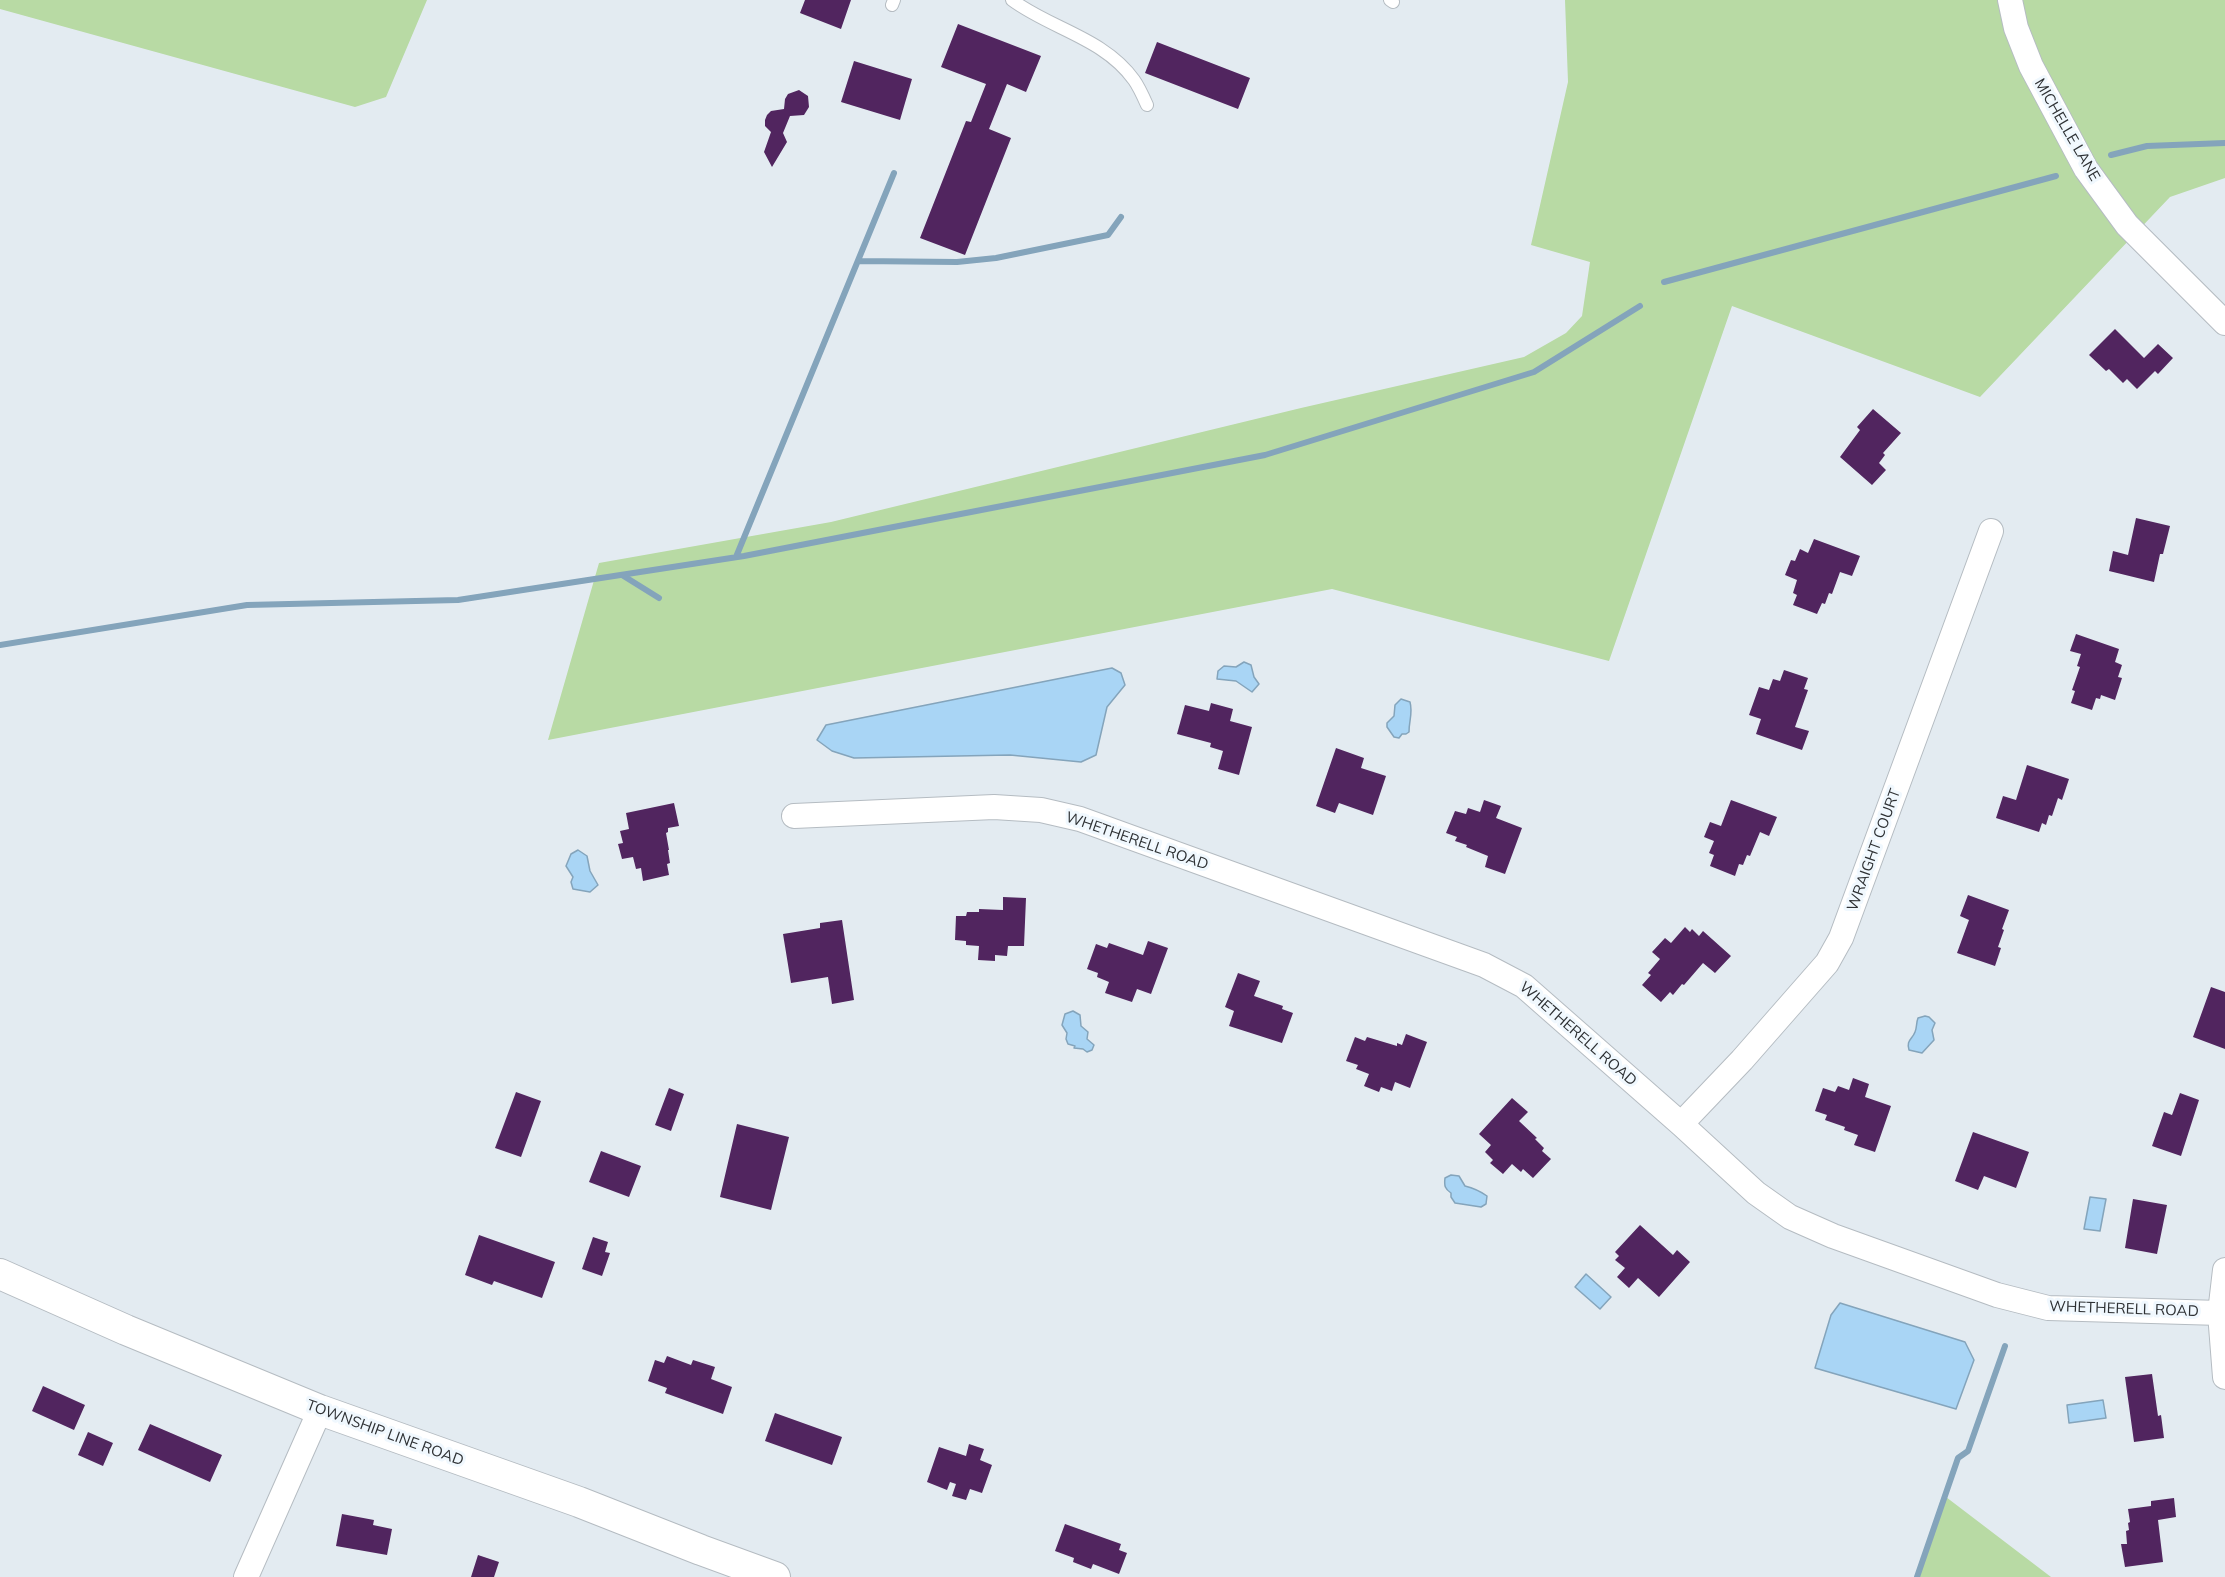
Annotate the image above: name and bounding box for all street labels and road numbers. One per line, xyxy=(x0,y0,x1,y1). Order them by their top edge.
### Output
street label: MICHELLE LANE xyxy=(2030,76,2104,184)
street label: WRAIGHT COURT xyxy=(1844,786,1904,914)
street label: WHETHERELL ROAD xyxy=(1063,808,1211,874)
street label: WHETHERELL ROAD xyxy=(1516,978,1640,1090)
street label: WHETHERELL ROAD xyxy=(2049,1297,2199,1321)
street label: TOWNSHIP LINE ROAD xyxy=(304,1396,466,1470)

